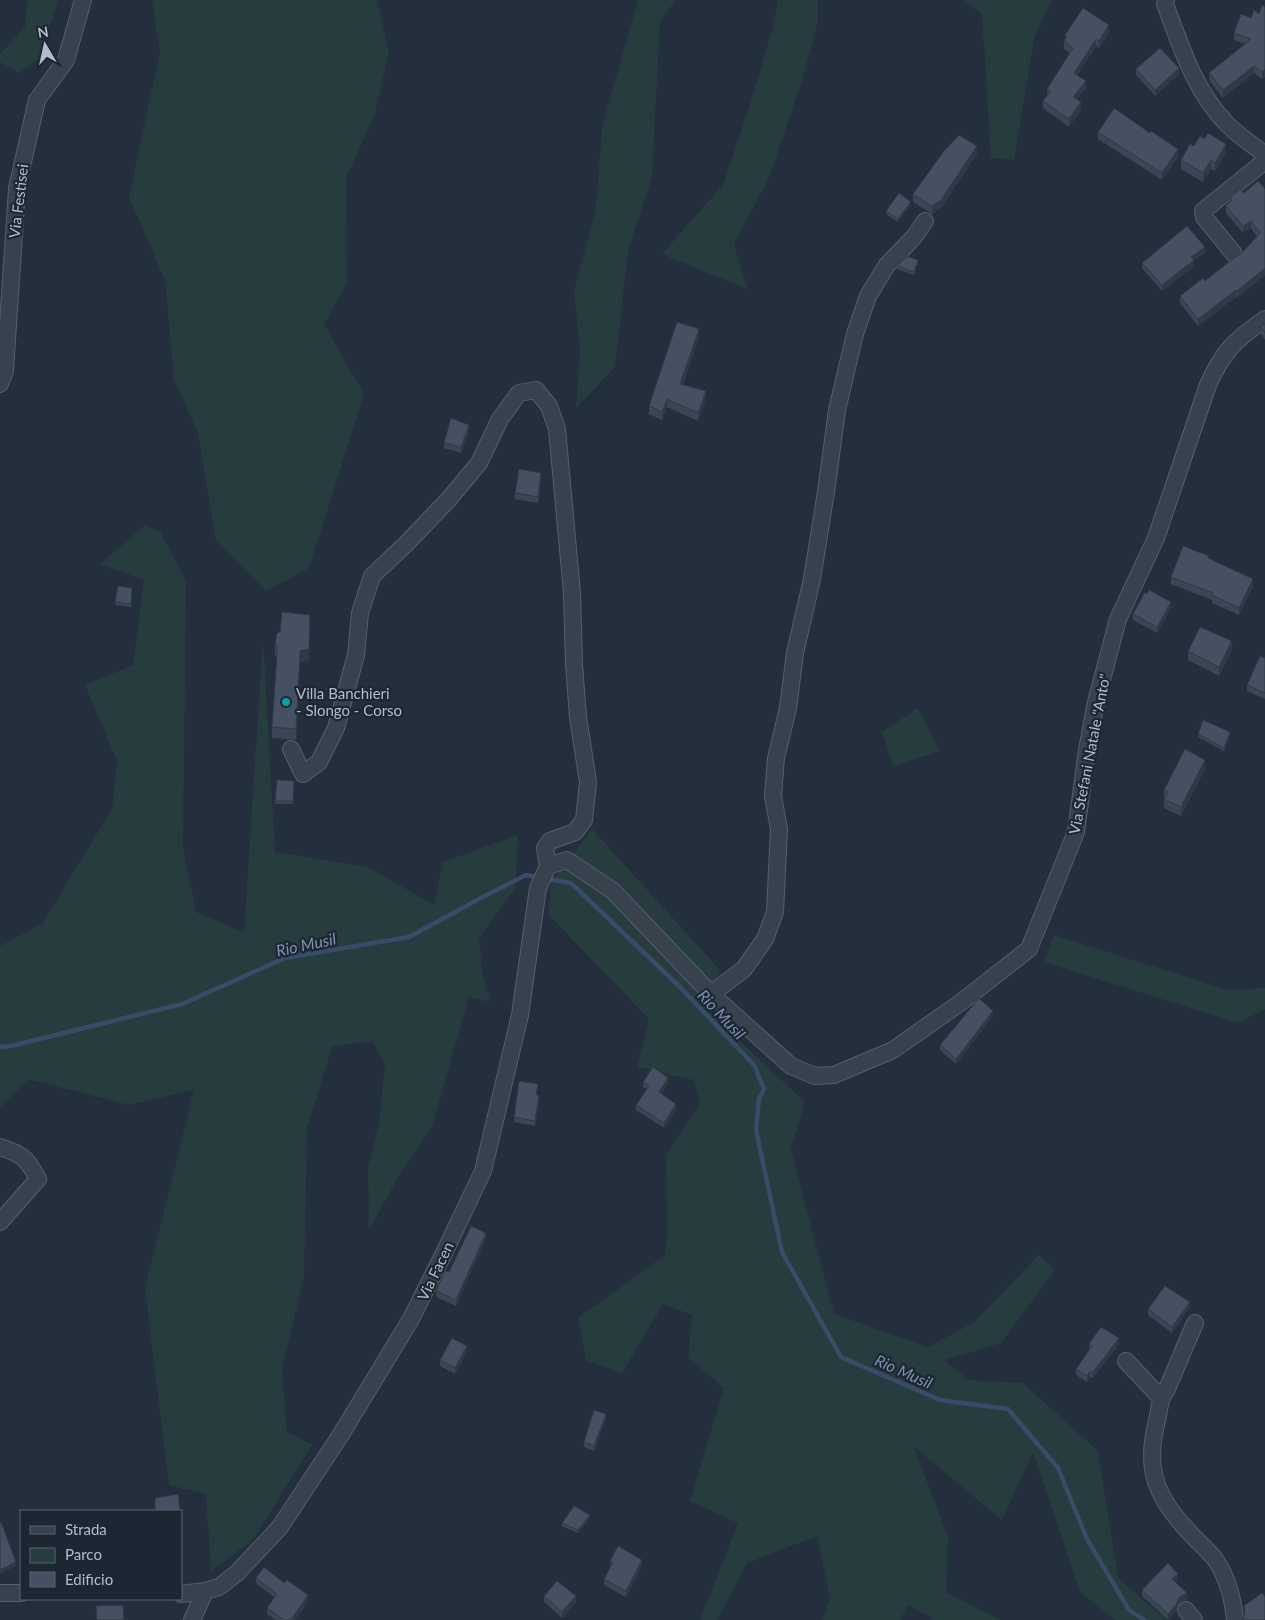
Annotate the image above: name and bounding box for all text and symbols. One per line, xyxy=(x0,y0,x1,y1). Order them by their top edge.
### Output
north arrow xyxy=(20,20,70,70)
text: N xyxy=(36,22,50,41)
street label: Via Festisei xyxy=(5,163,31,239)
street label: Via Stefani Natale "Anto" xyxy=(1065,672,1113,836)
place label: Villa Banchieri - Slongo - Corso xyxy=(296,684,402,719)
marker: Villa Banchieri - Slongo - Corso xyxy=(280,696,292,708)
water label: Rio Musil xyxy=(274,928,338,960)
water label: Rio Musil xyxy=(694,985,750,1043)
street label: Via Facen xyxy=(413,1239,457,1303)
water label: Rio Musil xyxy=(872,1350,936,1392)
legend xyxy=(20,1510,182,1600)
text: Strada xyxy=(65,1520,107,1538)
text: Parco xyxy=(65,1545,102,1563)
text: Edificio xyxy=(65,1570,113,1588)

